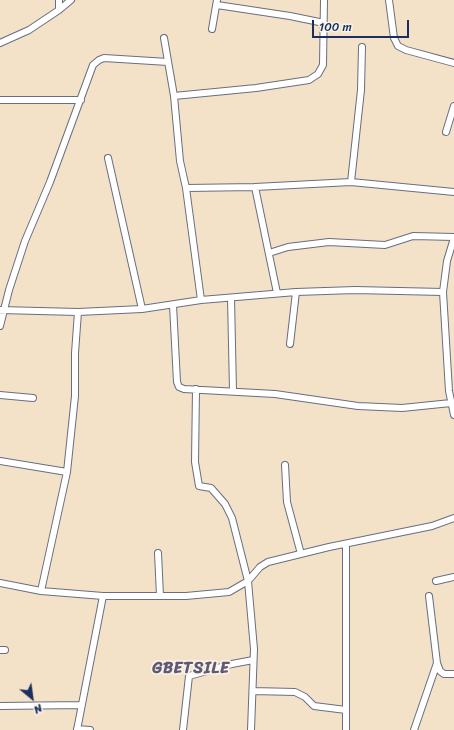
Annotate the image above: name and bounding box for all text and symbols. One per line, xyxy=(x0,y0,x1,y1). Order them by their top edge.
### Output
scale bar xyxy=(314,12,411,38)
text: 100 m xyxy=(319,16,352,38)
district label: GBETSILE xyxy=(153,659,229,679)
north arrow xyxy=(12,678,52,718)
text: N xyxy=(30,699,46,719)

